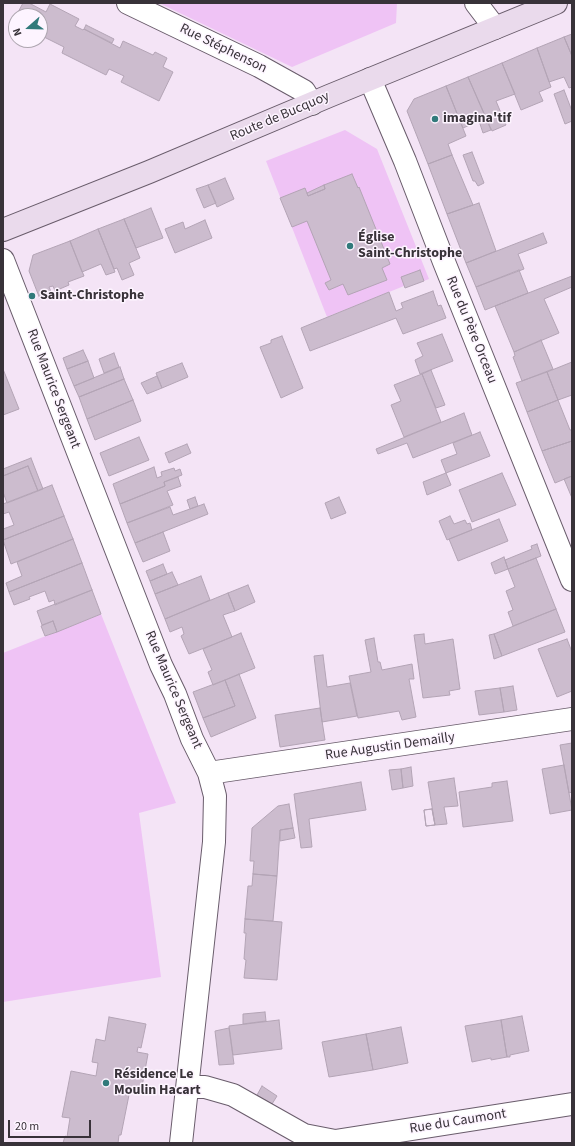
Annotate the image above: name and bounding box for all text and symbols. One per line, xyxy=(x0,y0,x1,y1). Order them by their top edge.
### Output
north arrow xyxy=(8,8,48,48)
street label: Rue Stéphenson xyxy=(177,21,269,77)
text: N xyxy=(9,26,25,38)
street label: Route de Bucquoy xyxy=(228,89,332,145)
place label: imagina'tif xyxy=(443,111,511,127)
marker: imagina'tif xyxy=(430,114,440,124)
place label: Église Saint-Christophe xyxy=(358,230,462,262)
marker: Église Saint-Christophe xyxy=(345,241,355,251)
street label: Rue du Père Orceau xyxy=(442,274,500,386)
place label: Saint-Christophe xyxy=(40,288,144,304)
marker: Saint-Christophe xyxy=(27,291,37,301)
street label: Rue Maurice Sergeant xyxy=(22,327,84,451)
street label: Rue Maurice Sergeant xyxy=(141,628,205,752)
street label: Rue Augustin Demailly xyxy=(324,730,456,764)
place label: Résidence Le Moulin Hacart xyxy=(114,1067,201,1100)
marker: Résidence Le Moulin Hacart xyxy=(101,1078,111,1088)
street label: Rue du Caumont xyxy=(408,1106,508,1138)
scale bar xyxy=(10,1112,93,1138)
text: 20 m xyxy=(15,1118,39,1135)

